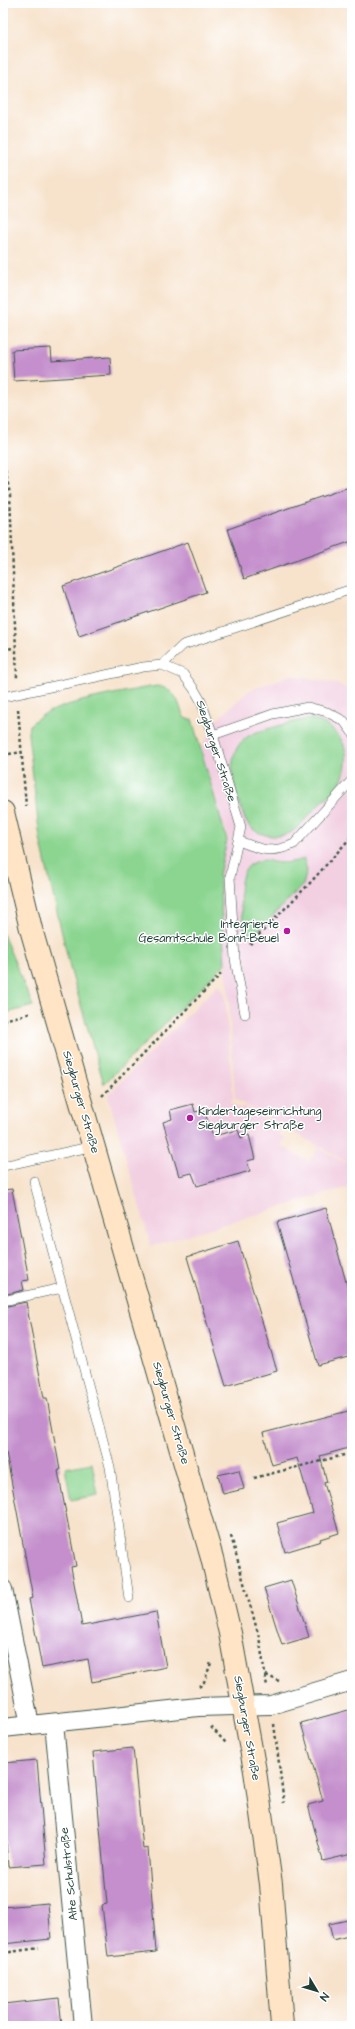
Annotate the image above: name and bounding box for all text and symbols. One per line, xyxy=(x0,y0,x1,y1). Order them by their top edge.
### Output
street label: Siegburger Straße xyxy=(191,698,241,805)
place label: Integrierte Gesamtschule Bonn-Beuel xyxy=(139,916,280,947)
marker: Integrierte Gesamtschule Bonn-Beuel xyxy=(282,926,292,936)
street label: Siegburger Straße xyxy=(57,1049,104,1156)
place label: Kindertageseinrichtung Siegburger Straße xyxy=(198,1103,321,1135)
marker: Kindertageseinrichtung Siegburger Straße xyxy=(185,1113,195,1123)
street label: Siegburger Straße xyxy=(147,1360,194,1467)
street label: Siegburger Straße xyxy=(228,1674,265,1782)
street label: Alte Schulstraße xyxy=(56,1826,82,1921)
north arrow xyxy=(297,1971,337,2011)
text: N xyxy=(316,1990,333,2004)

